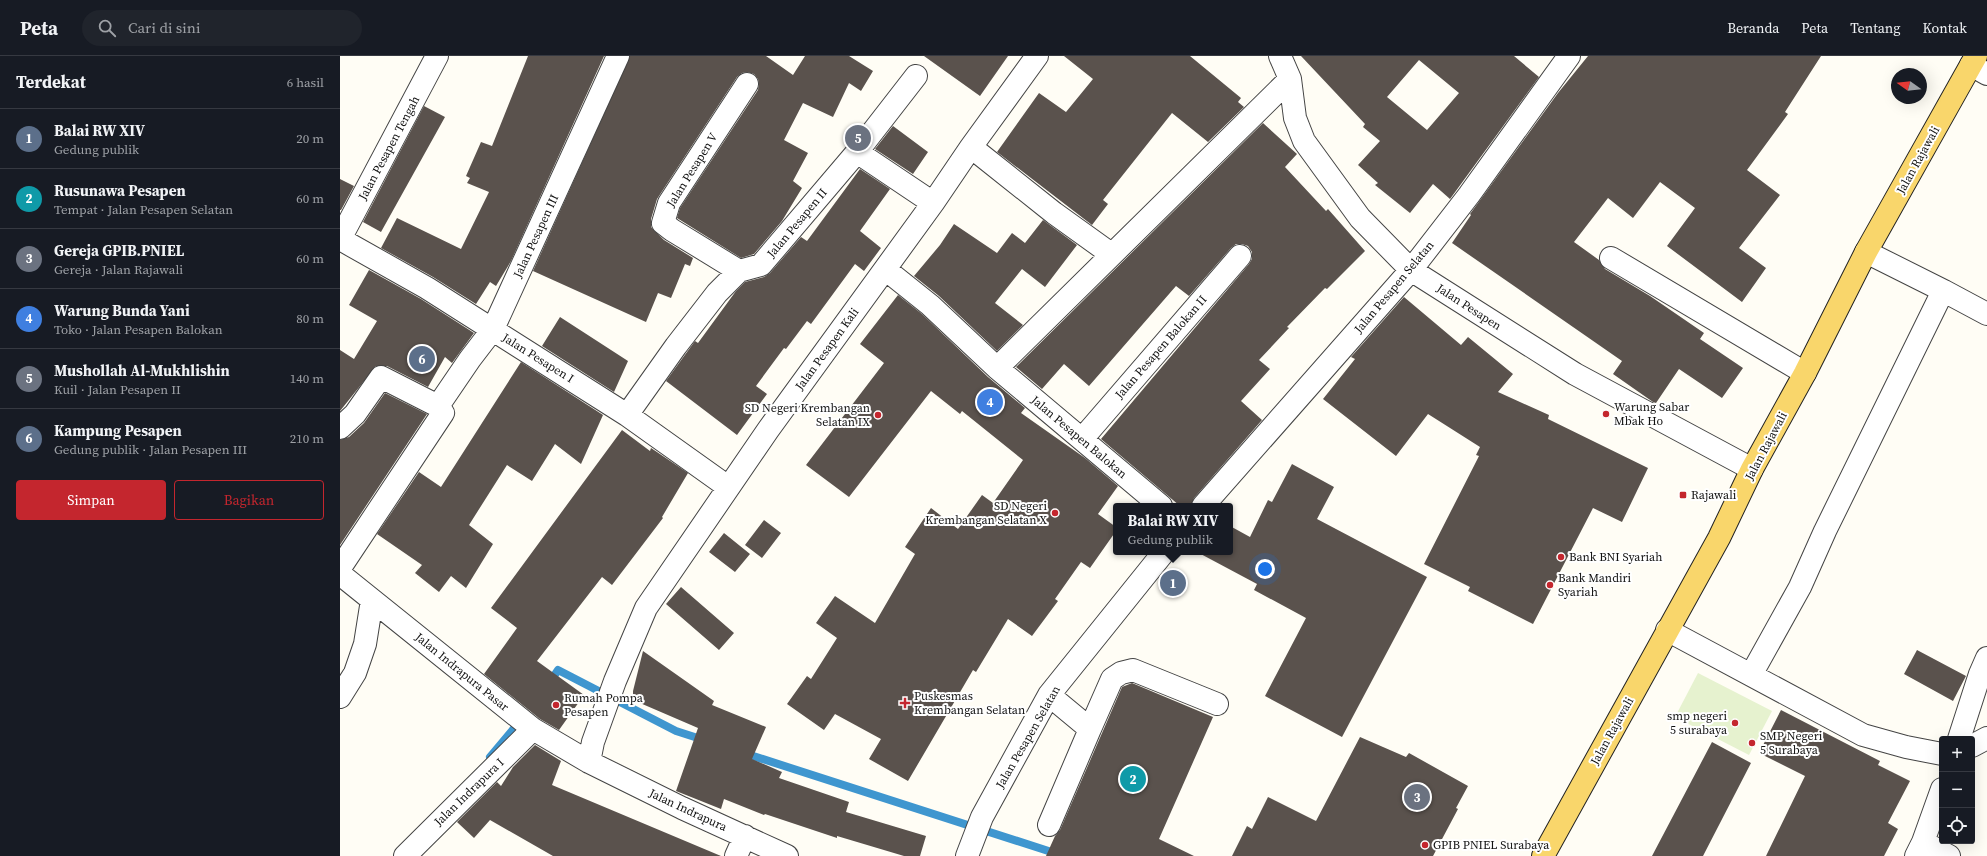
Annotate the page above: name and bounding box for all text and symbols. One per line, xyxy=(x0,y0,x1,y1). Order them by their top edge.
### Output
search box xyxy=(82,10,362,46)
text: Peta xyxy=(20,15,58,41)
icon: search xyxy=(96,17,118,39)
text: Cari di sini xyxy=(128,17,200,38)
text: Beranda xyxy=(1727,18,1779,38)
text: Peta xyxy=(1801,18,1828,38)
text: Tentang xyxy=(1850,18,1901,38)
text: Kontak xyxy=(1923,18,1967,38)
north arrow xyxy=(1891,68,1927,104)
text: Terdekat xyxy=(16,70,86,94)
text: 6 hasil xyxy=(287,74,324,91)
street label: Jalan Pesapen Tengah xyxy=(354,93,423,204)
text: Balai RW XIV xyxy=(54,120,145,141)
pin: 5 xyxy=(845,123,871,153)
street label: Jalan Rajawali xyxy=(1892,123,1943,198)
text: 1 xyxy=(25,130,33,147)
text: 20 m xyxy=(296,130,324,147)
street label: Jalan Pesapen V xyxy=(662,130,721,211)
text: Gedung publik xyxy=(54,141,139,158)
text: Rusunawa Pesapen xyxy=(54,180,186,201)
street label: Jalan Pesapen II xyxy=(763,185,831,262)
text: 2 xyxy=(25,190,33,207)
text: 60 m xyxy=(296,190,324,207)
street label: Jalan Pesapen III xyxy=(509,192,562,281)
text: Tempat · Jalan Pesapen Selatan xyxy=(54,201,233,218)
street label: Jalan Pesapen Selatan xyxy=(1350,237,1437,337)
text: Gereja GPIB.PNIEL xyxy=(54,240,184,261)
text: 3 xyxy=(25,250,33,267)
text: 60 m xyxy=(296,250,324,267)
text: Gereja · Jalan Rajawali xyxy=(54,261,183,278)
street label: Jalan Pesapen xyxy=(1433,280,1505,334)
street label: Jalan Pesapen Balokan II xyxy=(1111,292,1210,403)
text: Warung Bunda Yani xyxy=(54,300,190,321)
street label: Jalan Pesapen Kali xyxy=(791,304,863,394)
text: 4 xyxy=(25,310,33,327)
text: 80 m xyxy=(296,310,324,327)
text: Toko · Jalan Pesapen Balokan xyxy=(54,321,223,338)
street label: Jalan Pesapen I xyxy=(498,329,577,386)
pin: 6 xyxy=(409,344,435,374)
text: Mushollah Al-Mukhlishin xyxy=(54,360,230,381)
text: 5 xyxy=(25,370,33,387)
text: 140 m xyxy=(290,370,324,387)
text: Kuil · Jalan Pesapen II xyxy=(54,381,181,398)
pin: 4 xyxy=(977,387,1003,417)
street label: Jalan Pesapen Balokan xyxy=(1027,391,1130,482)
place label: Warung Sabar Mbak Ho xyxy=(1614,399,1689,429)
place label: SD Negeri Krembangan Selatan IX xyxy=(745,400,870,430)
marker: Warung Sabar Mbak Ho xyxy=(1601,409,1611,419)
street label: Jalan Rajawali xyxy=(1741,409,1791,484)
marker: SD Negeri Krembangan Selatan IX xyxy=(873,410,883,420)
text: Kampung Pesapen xyxy=(54,420,182,441)
text: 6 xyxy=(25,430,33,447)
text: 210 m xyxy=(290,430,324,447)
text: Gedung publik · Jalan Pesapen III xyxy=(54,441,247,458)
button: Simpan xyxy=(16,480,166,520)
button: Bagikan xyxy=(174,480,324,520)
place label: Rajawali xyxy=(1691,487,1737,503)
marker: Rajawali xyxy=(1678,490,1688,500)
place label: SD Negeri Krembangan Selatan X xyxy=(925,498,1047,528)
popup xyxy=(1113,503,1233,555)
marker: SD Negeri Krembangan Selatan X xyxy=(1050,508,1060,518)
text: Balai RW XIV xyxy=(1128,510,1218,531)
text: Gedung publik xyxy=(1128,531,1213,548)
place label: Bank BNI Syariah xyxy=(1569,549,1662,565)
marker: Bank BNI Syariah xyxy=(1556,552,1566,562)
your location xyxy=(1255,559,1275,579)
pin: 1 xyxy=(1160,568,1186,598)
place label: Bank Mandiri Syariah xyxy=(1558,570,1632,600)
marker: Bank Mandiri Syariah xyxy=(1545,580,1555,590)
street label: Jalan Indrapura Pasar xyxy=(411,629,512,715)
street label: Jalan Pesapen Selatan xyxy=(992,683,1064,792)
place label: Puskesmas Krembangan Selatan xyxy=(914,688,1025,718)
place label: Rumah Pompa Pesapen xyxy=(564,690,644,720)
street label: Jalan Rajawali xyxy=(1586,694,1637,769)
marker: Puskesmas Krembangan Selatan xyxy=(899,697,911,709)
marker: Rumah Pompa Pesapen xyxy=(551,700,561,710)
place label: smp negeri 5 surabaya xyxy=(1667,708,1728,738)
marker: smp negeri 5 surabaya xyxy=(1730,718,1740,728)
place label: SMP Negeri 5 Surabaya xyxy=(1760,728,1823,758)
map controls xyxy=(1939,736,1975,844)
button: + xyxy=(1939,736,1975,772)
marker: SMP Negeri 5 Surabaya xyxy=(1747,738,1757,748)
street label: Jalan Indrapura I xyxy=(430,755,507,830)
pin: 2 xyxy=(1120,764,1146,794)
button: − xyxy=(1939,772,1975,808)
pin: 3 xyxy=(1404,782,1430,812)
street label: Jalan Indrapura xyxy=(646,785,730,835)
button: locate xyxy=(1939,808,1975,844)
place label: GPIB PNIEL Surabaya xyxy=(1433,837,1550,853)
marker: GPIB PNIEL Surabaya xyxy=(1420,840,1430,850)

